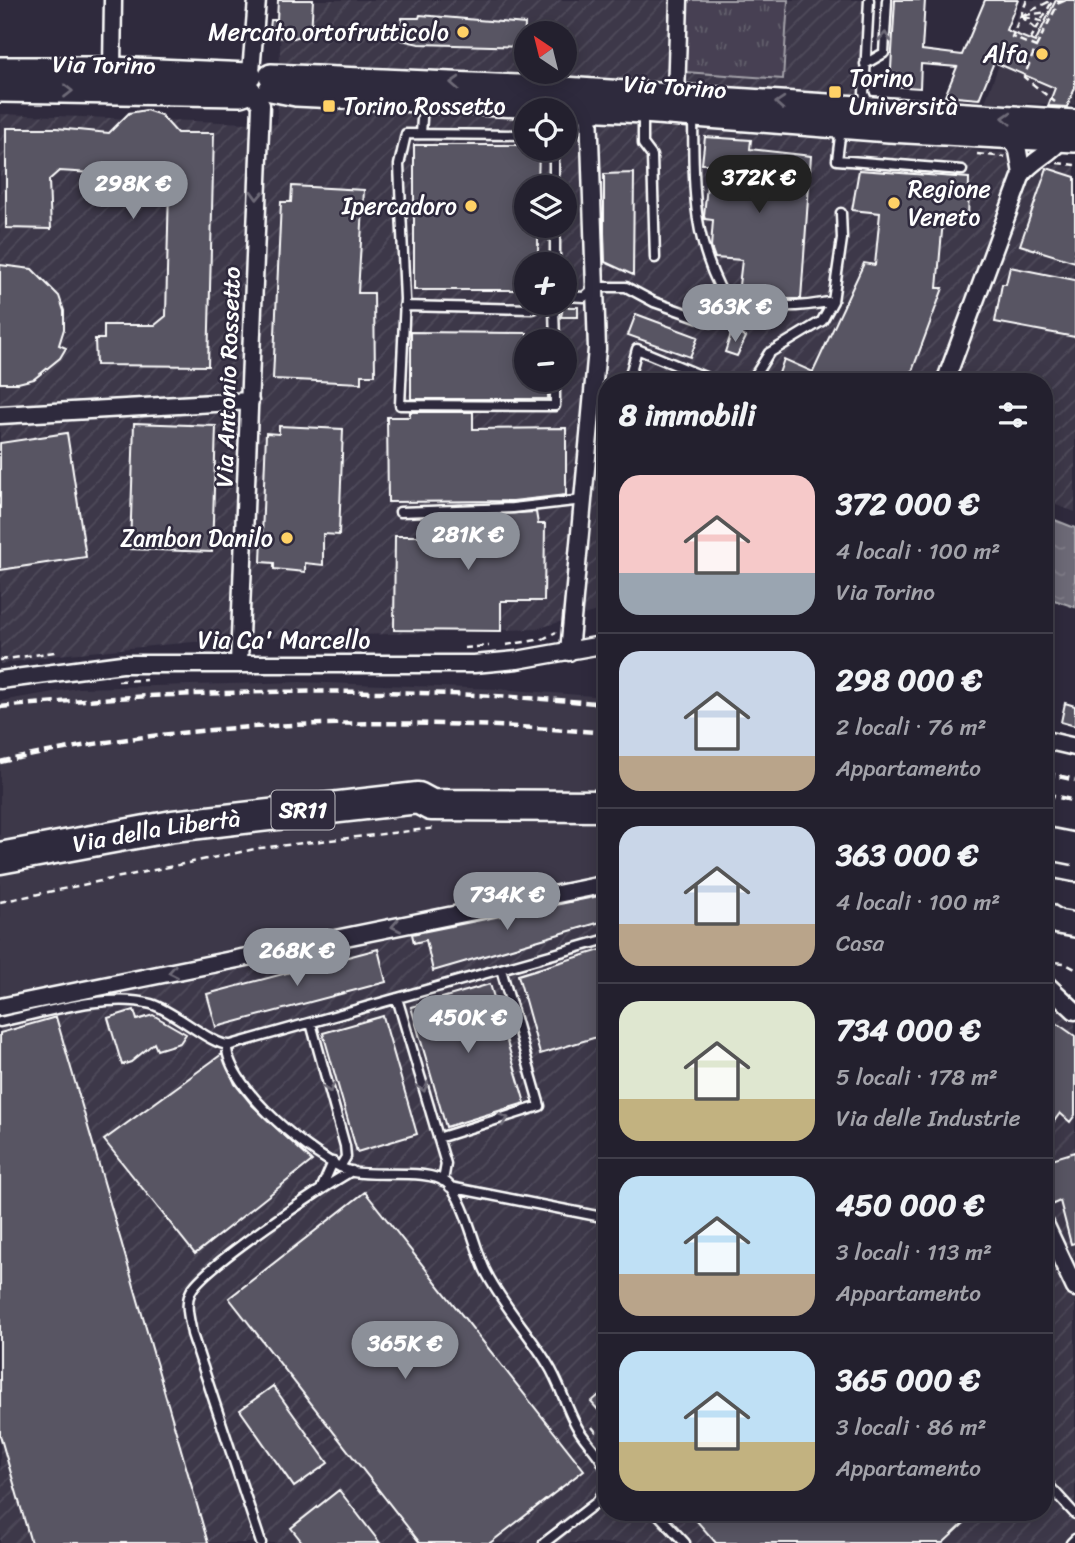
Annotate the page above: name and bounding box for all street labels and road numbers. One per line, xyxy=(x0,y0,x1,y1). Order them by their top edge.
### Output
street label: Via Torino xyxy=(52,43,156,87)
street label: Via Torino xyxy=(622,62,728,112)
street label: Via Antonio Rossetto xyxy=(203,266,253,488)
street label: Via Ca' Marcello xyxy=(198,619,370,661)
road number: SR11 xyxy=(272,790,334,830)
street label: Via della Libertà xyxy=(69,797,243,865)

